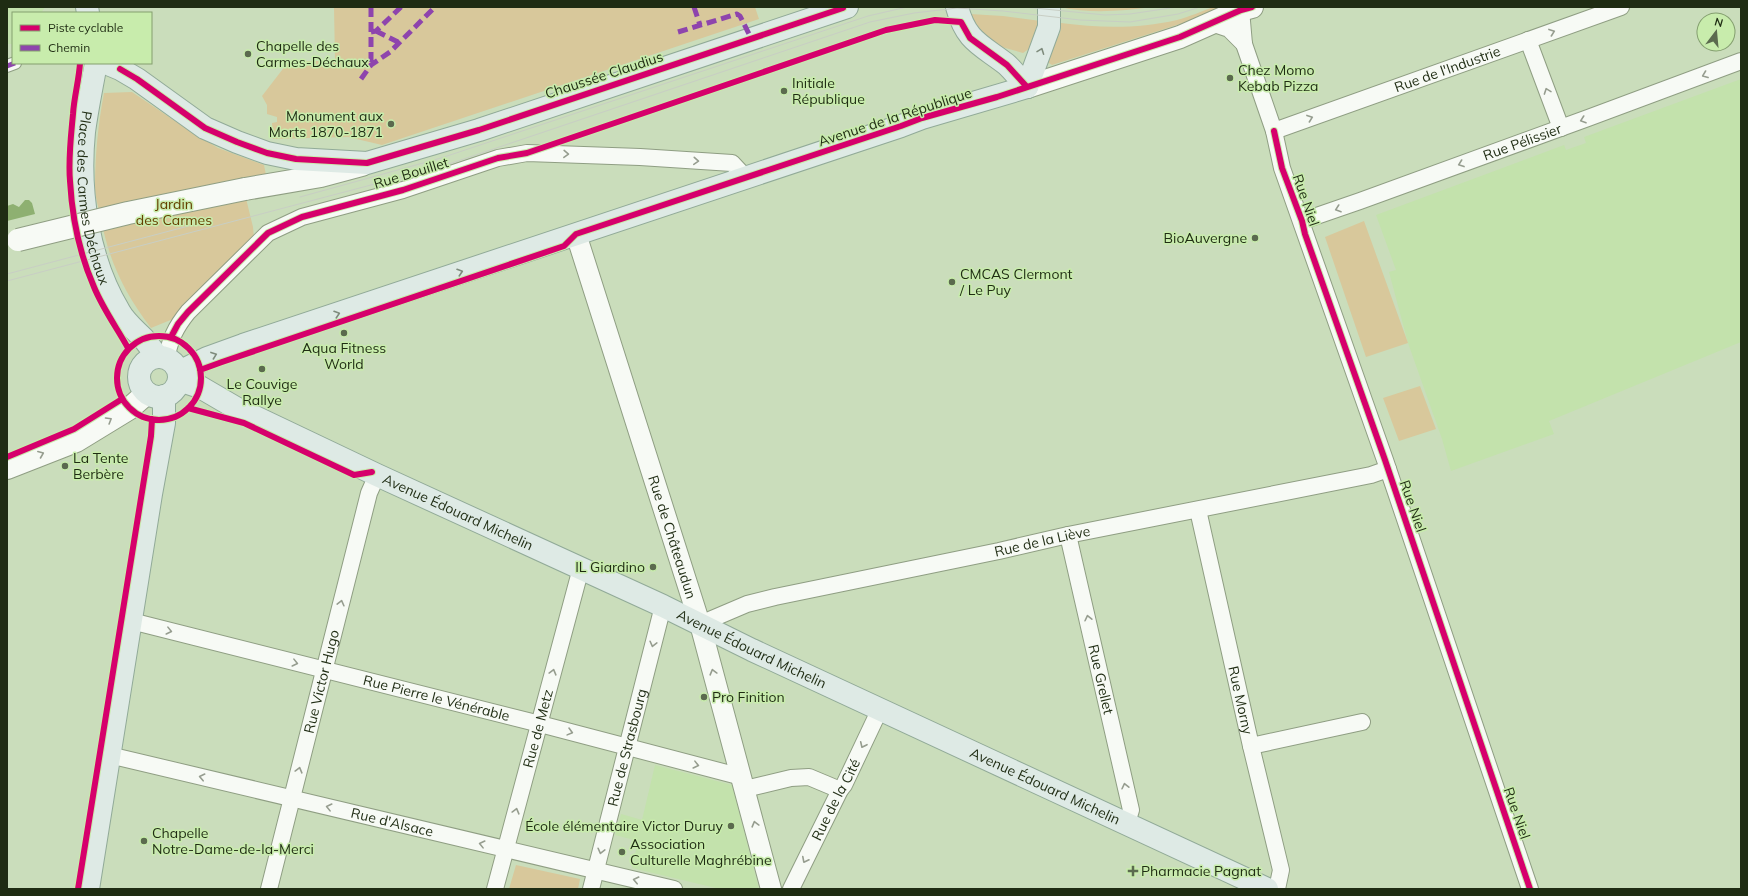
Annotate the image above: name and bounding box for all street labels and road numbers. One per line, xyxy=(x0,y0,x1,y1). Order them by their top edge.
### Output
street label: Rue de l'Industrie xyxy=(1392,42,1503,96)
street label: Chaussée Claudius xyxy=(543,47,665,103)
street label: Avenue de la République xyxy=(816,84,974,150)
street label: Place des Carmes Déchaux xyxy=(73,110,114,288)
street label: Rue Pélissier xyxy=(1481,119,1565,164)
street label: Rue Bouillet xyxy=(371,153,451,193)
street label: Rue Niel xyxy=(1289,172,1323,228)
street label: Avenue Édouard Michelin xyxy=(380,470,536,554)
street label: Rue de Châteaudun xyxy=(644,473,700,601)
street label: Rue Niel xyxy=(1396,478,1430,534)
street label: Rue de la Liève xyxy=(993,522,1092,561)
street label: Avenue Édouard Michelin xyxy=(674,605,829,692)
street label: Rue Victor Hugo xyxy=(300,628,343,735)
street label: Rue Grellet xyxy=(1084,643,1118,716)
street label: Rue Morny xyxy=(1224,664,1257,737)
street label: Rue Pierre le Vénérable xyxy=(361,671,512,725)
street label: Rue de Metz xyxy=(519,687,557,770)
street label: Rue de Strasbourg xyxy=(603,687,651,808)
street label: Avenue Édouard Michelin xyxy=(967,743,1123,829)
street label: Rue de la Cité xyxy=(807,756,864,843)
street label: Rue Niel xyxy=(1500,785,1534,841)
street label: Rue d'Alsace xyxy=(349,804,435,841)

